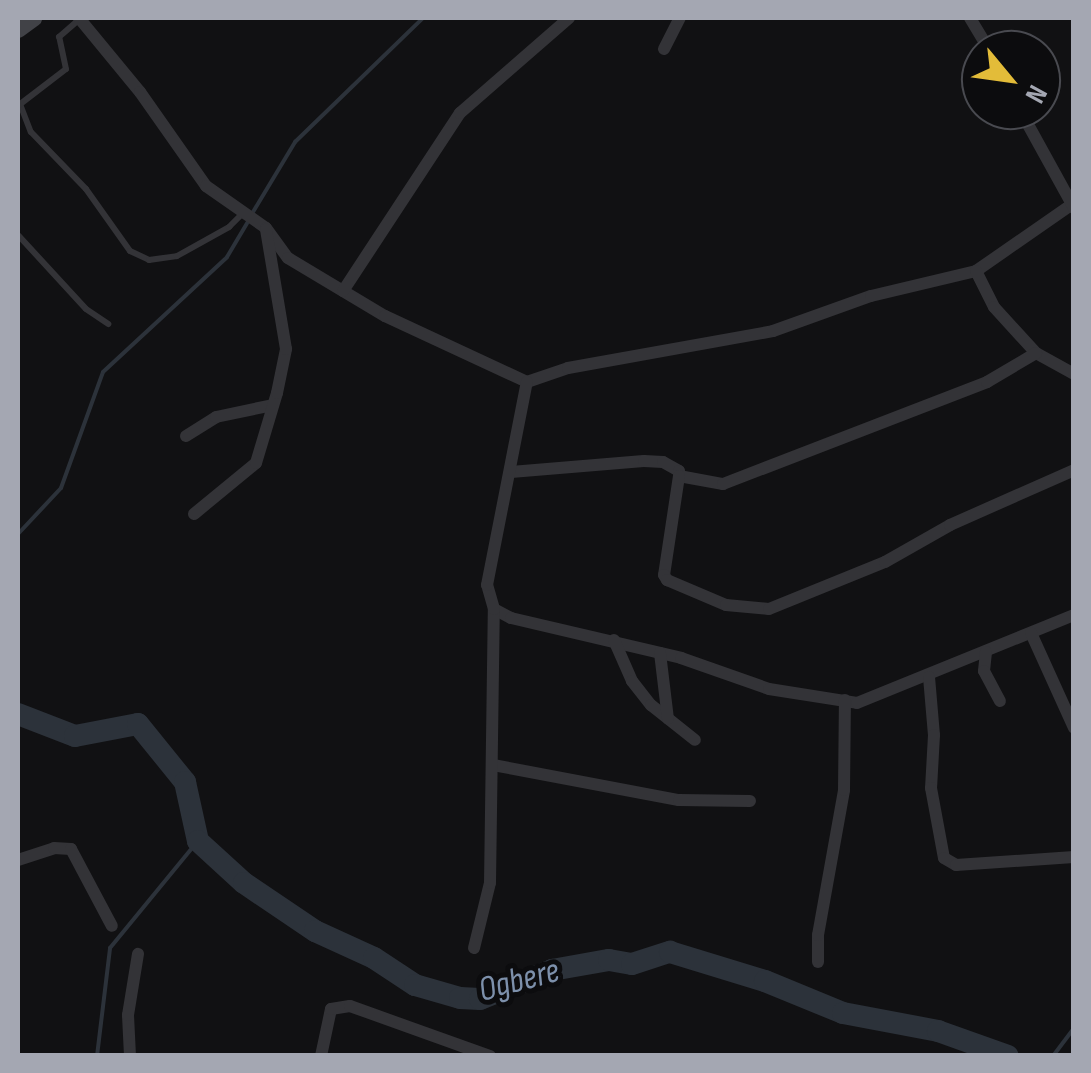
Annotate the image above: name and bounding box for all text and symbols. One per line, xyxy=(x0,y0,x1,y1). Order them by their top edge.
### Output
north arrow xyxy=(961,30,1061,130)
text: N xyxy=(1018,79,1054,108)
water label: Ogbere xyxy=(474,950,564,1012)

